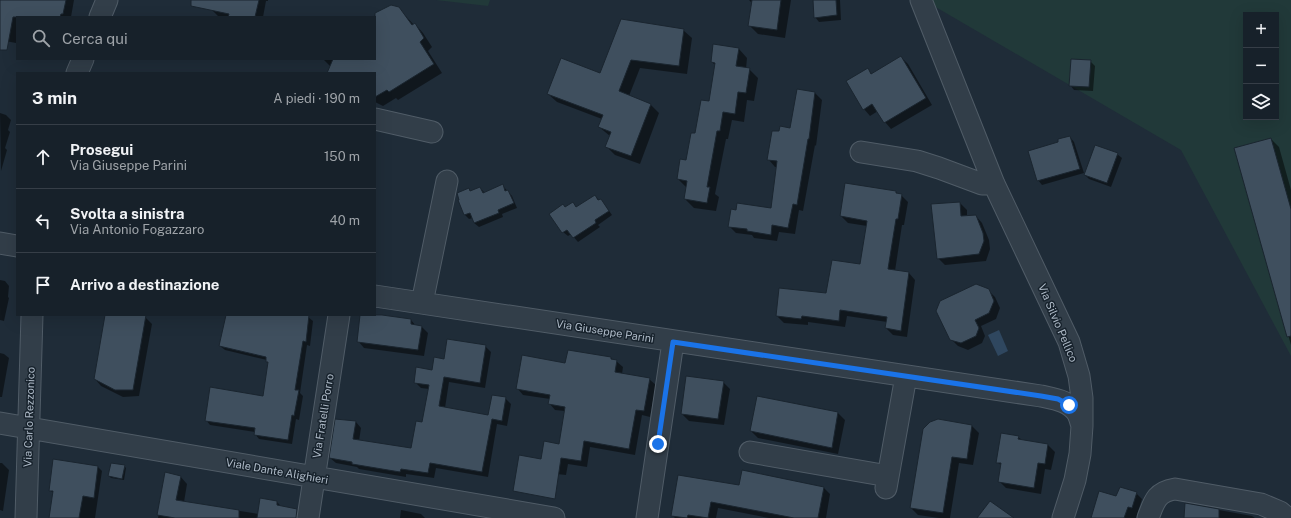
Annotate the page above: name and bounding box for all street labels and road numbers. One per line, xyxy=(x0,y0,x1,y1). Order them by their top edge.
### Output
street label: Via Silvio Pellico xyxy=(1036,282,1080,364)
street label: Via Giuseppe Parini xyxy=(555,317,655,345)
street label: Via Carlo Rezzonico xyxy=(21,367,37,467)
street label: Via Fratelli Porro xyxy=(310,373,336,459)
street label: Viale Dante Alighieri xyxy=(225,456,329,486)

